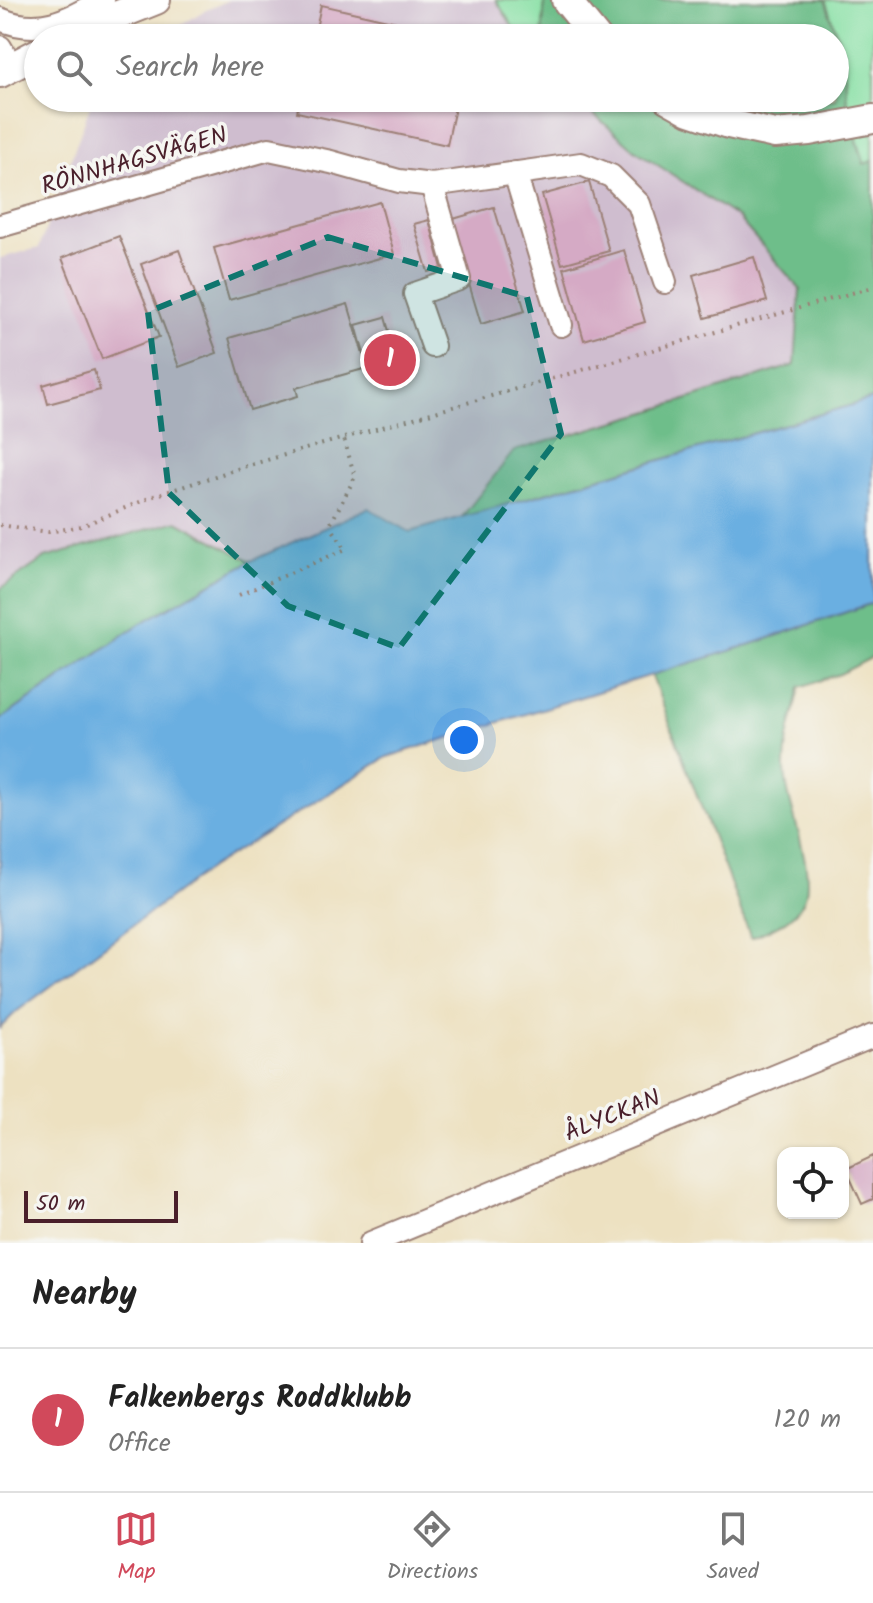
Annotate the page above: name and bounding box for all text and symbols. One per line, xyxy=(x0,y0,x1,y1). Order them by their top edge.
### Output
search box xyxy=(24,24,849,112)
text: Search here xyxy=(116,44,264,92)
icon: search xyxy=(52,46,96,90)
street label: RÖNNHAGSVÄGEN xyxy=(37,116,232,207)
pin: 1 xyxy=(364,330,416,390)
your location xyxy=(444,720,484,760)
street label: ÅLYCKAN xyxy=(558,1079,667,1153)
map controls xyxy=(777,1147,849,1219)
button: locate xyxy=(777,1147,849,1219)
scale bar xyxy=(24,1187,178,1223)
text: 50 m xyxy=(36,1187,85,1222)
text: Nearby xyxy=(32,1268,137,1322)
text: Falkenbergs Roddklubb xyxy=(108,1375,412,1423)
text: 1 xyxy=(54,1399,62,1441)
text: 120 m xyxy=(774,1399,841,1441)
text: Office xyxy=(108,1423,171,1465)
tab: Map xyxy=(114,1507,158,1590)
tab: Directions xyxy=(387,1507,478,1590)
tab: Saved xyxy=(707,1507,759,1590)

